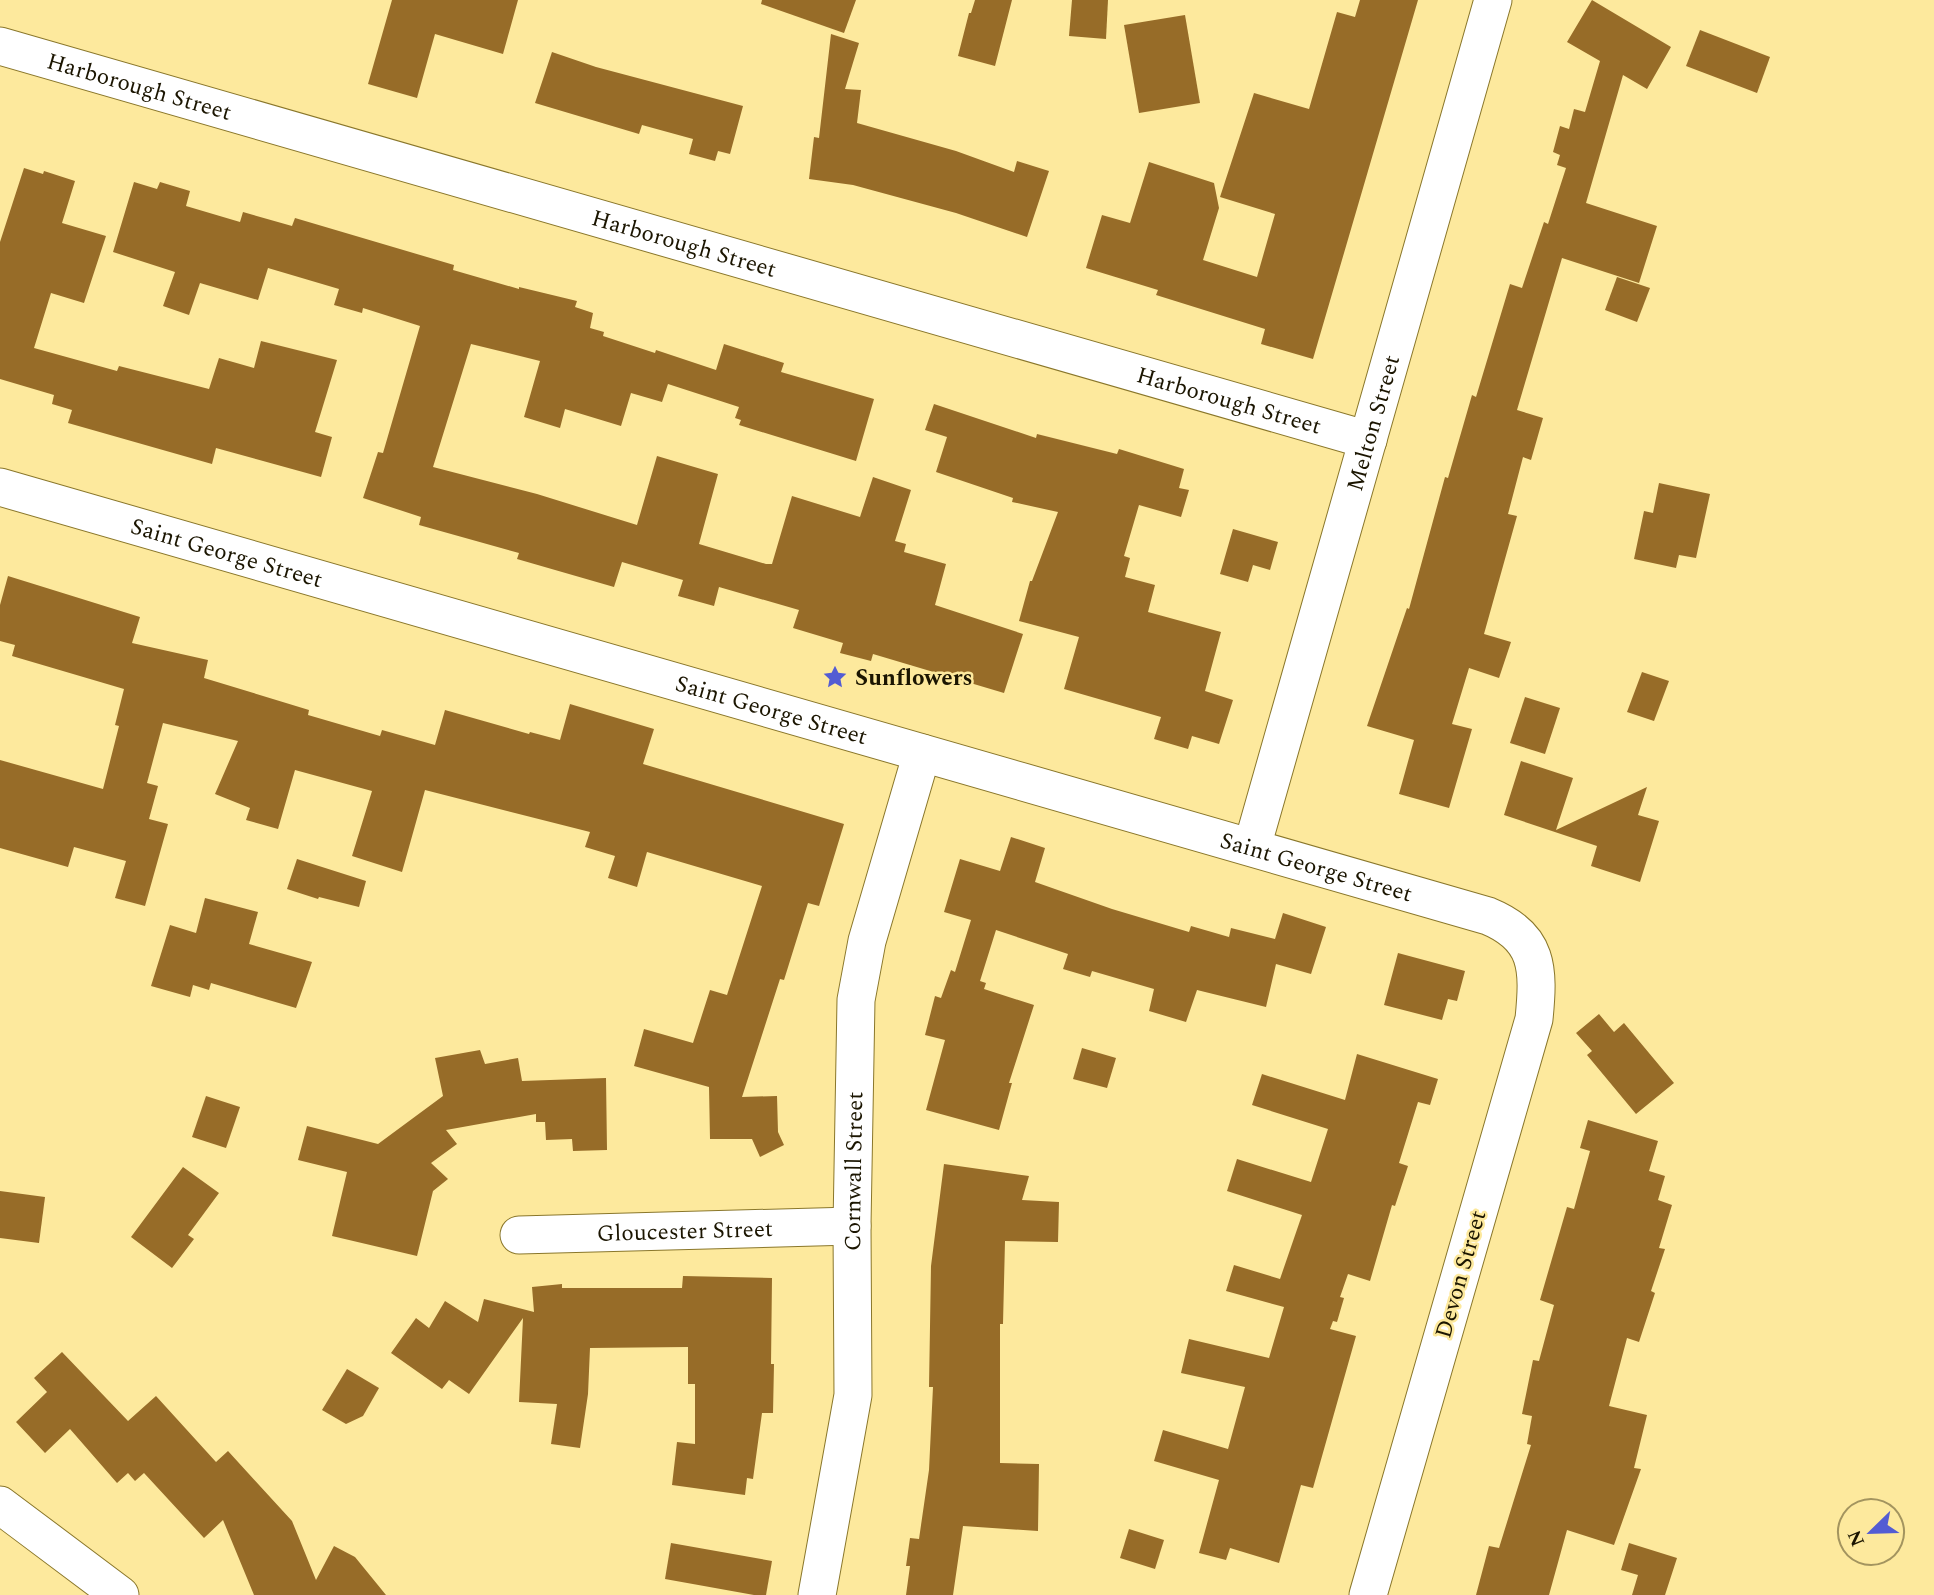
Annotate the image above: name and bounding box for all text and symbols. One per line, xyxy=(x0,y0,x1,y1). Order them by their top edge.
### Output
street label: Harborough Street xyxy=(42,44,235,131)
street label: Harborough Street xyxy=(587,201,780,288)
street label: Melton Street xyxy=(1338,351,1410,495)
street label: Harborough Street xyxy=(1132,358,1325,445)
street label: Saint George Street xyxy=(126,510,327,598)
place label: Sunflowers xyxy=(855,661,972,696)
place icon: Sunflowers xyxy=(821,663,849,691)
street label: Saint George Street xyxy=(671,667,871,755)
street label: Saint George Street xyxy=(1216,824,1416,912)
street label: Cornwall Street xyxy=(836,1091,873,1251)
street label: Devon Street xyxy=(1426,1206,1496,1343)
street label: Gloucester Street xyxy=(596,1212,774,1252)
north arrow xyxy=(1836,1497,1906,1567)
text: N xyxy=(1840,1525,1873,1551)

